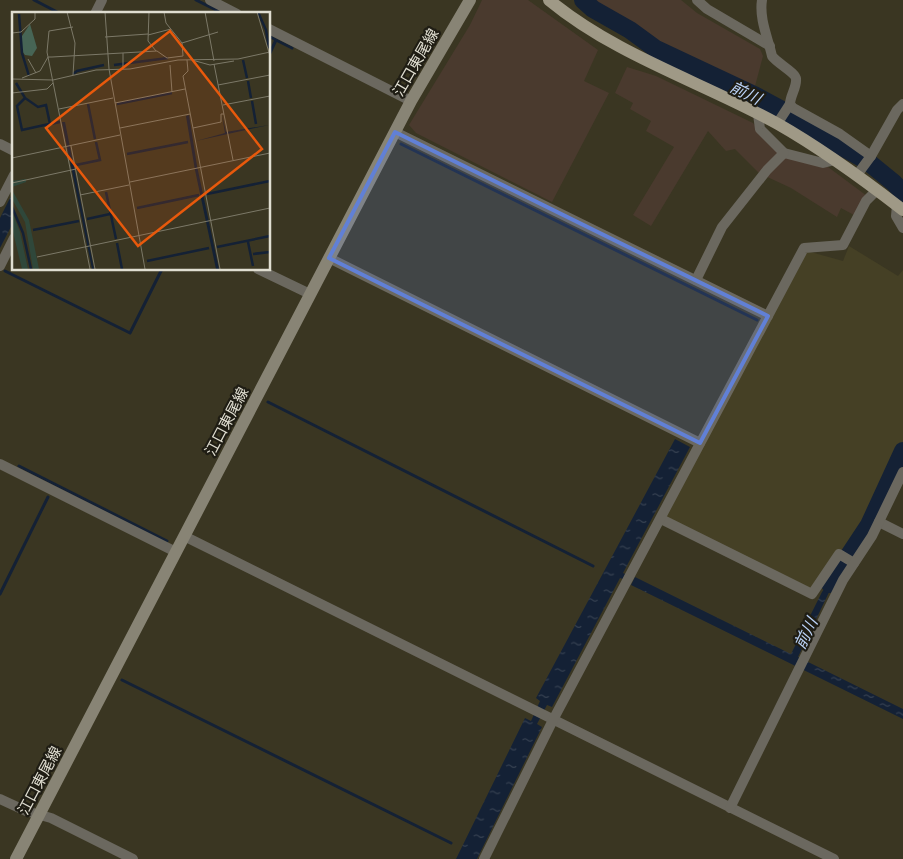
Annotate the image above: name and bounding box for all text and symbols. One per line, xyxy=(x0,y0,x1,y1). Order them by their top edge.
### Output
inset map xyxy=(12,12,270,270)
street label: 江口東尾線 xyxy=(388,25,442,99)
water label: 前川 xyxy=(727,76,766,108)
street label: 江口東尾線 xyxy=(200,384,252,458)
water label: 前川 xyxy=(789,613,821,652)
street label: 江口東尾線 xyxy=(13,743,65,817)

